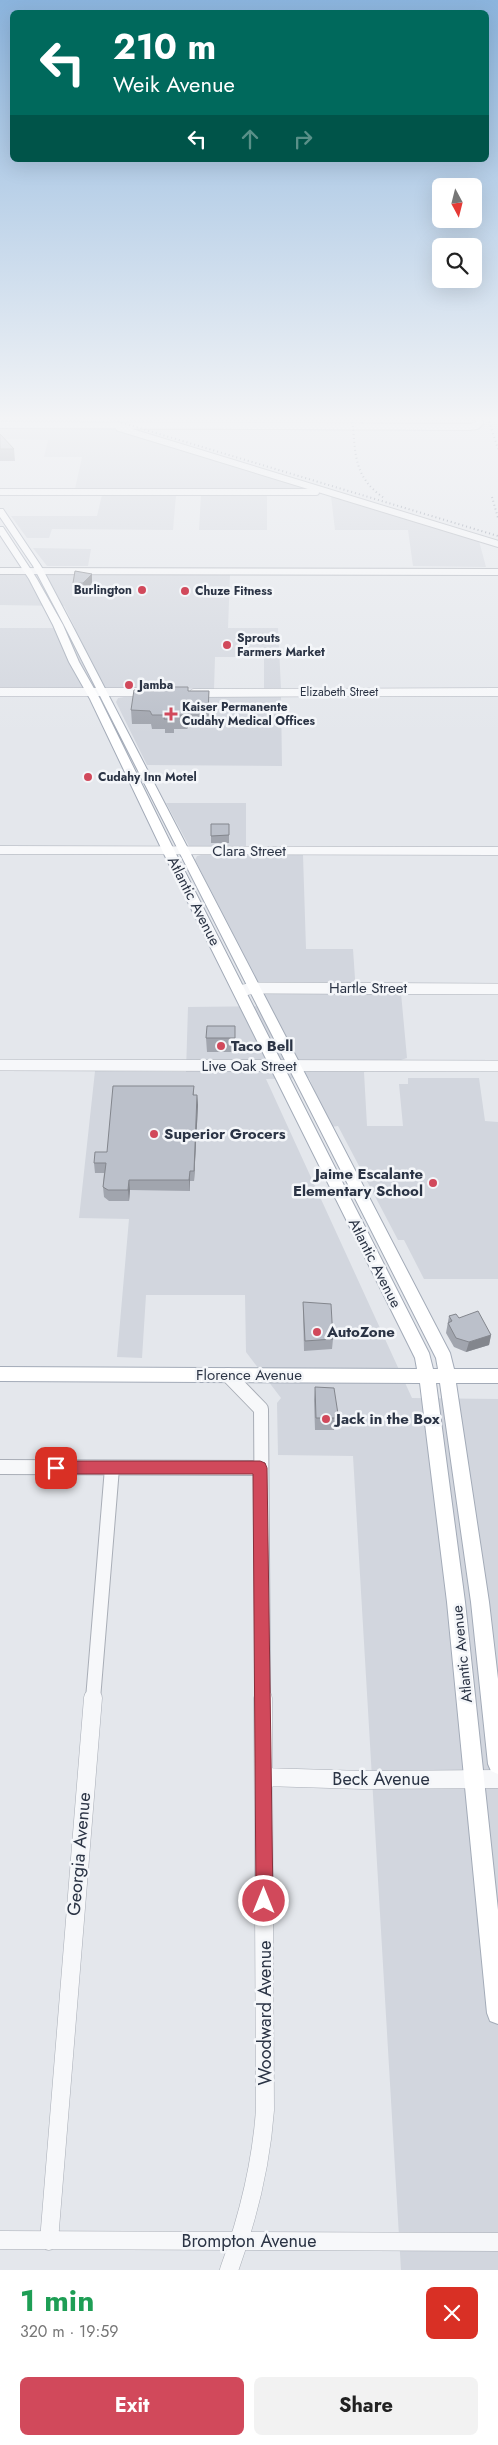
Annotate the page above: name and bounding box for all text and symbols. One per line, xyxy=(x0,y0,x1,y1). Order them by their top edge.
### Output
text: 210 m xyxy=(113,22,216,72)
icon: left xyxy=(30,30,95,95)
text: Weik Avenue xyxy=(113,68,235,100)
icon: left xyxy=(183,125,211,153)
icon: ahead xyxy=(236,125,264,153)
icon: right xyxy=(289,125,317,153)
north arrow xyxy=(432,178,482,228)
map controls xyxy=(432,178,482,288)
button: search xyxy=(432,238,482,288)
place label: Burlington xyxy=(74,581,132,599)
place label: Chuze Fitness xyxy=(195,582,273,600)
marker: Burlington xyxy=(136,584,148,596)
marker: Chuze Fitness xyxy=(179,585,191,597)
place label: Sprouts Farmers Market xyxy=(237,629,325,661)
marker: Sprouts Farmers Market xyxy=(221,639,233,651)
place label: Jamba xyxy=(137,676,173,694)
marker: Jamba xyxy=(123,679,135,691)
street label: Elizabeth Street xyxy=(300,683,378,701)
place label: Kaiser Permanente Cudahy Medical Offices xyxy=(182,698,316,730)
marker: Kaiser Permanente Cudahy Medical Offices xyxy=(164,707,178,721)
place label: Cudahy Inn Motel xyxy=(98,768,197,786)
marker: Cudahy Inn Motel xyxy=(82,771,94,783)
street label: Clara Street xyxy=(212,840,286,862)
street label: Atlantic Avenue xyxy=(162,852,226,950)
street label: Hartle Street xyxy=(329,977,407,999)
place label: Taco Bell xyxy=(231,1035,293,1057)
marker: Taco Bell xyxy=(215,1040,227,1052)
street label: Live Oak Street xyxy=(201,1055,297,1077)
place label: Superior Grocers xyxy=(164,1123,286,1145)
marker: Superior Grocers xyxy=(148,1128,160,1140)
place label: Jaime Escalante Elementary School xyxy=(293,1163,423,1202)
marker: Jaime Escalante Elementary School xyxy=(427,1177,439,1189)
street label: Atlantic Avenue xyxy=(343,1214,407,1312)
place label: AutoZone xyxy=(326,1321,395,1343)
marker: AutoZone xyxy=(311,1326,323,1338)
street label: Florence Avenue xyxy=(196,1364,302,1386)
place label: Jack in the Box xyxy=(333,1408,440,1430)
marker: Jack in the Box xyxy=(320,1413,332,1425)
pin xyxy=(35,1447,77,1489)
icon: arrive xyxy=(42,1454,70,1482)
street label: Atlantic Avenue xyxy=(446,1604,478,1704)
street label: Beck Avenue xyxy=(332,1766,430,1792)
street label: Georgia Avenue xyxy=(61,1791,97,1917)
position arrow xyxy=(237,1874,289,1926)
street label: Woodward Avenue xyxy=(252,1940,278,2086)
street label: Brompton Avenue xyxy=(181,2228,317,2254)
text: 1 min xyxy=(20,2279,94,2322)
button: close xyxy=(426,2287,478,2339)
text: 320 m · 19:59 xyxy=(20,2320,119,2343)
button: Exit xyxy=(20,2377,244,2435)
button: Share xyxy=(254,2377,478,2435)

